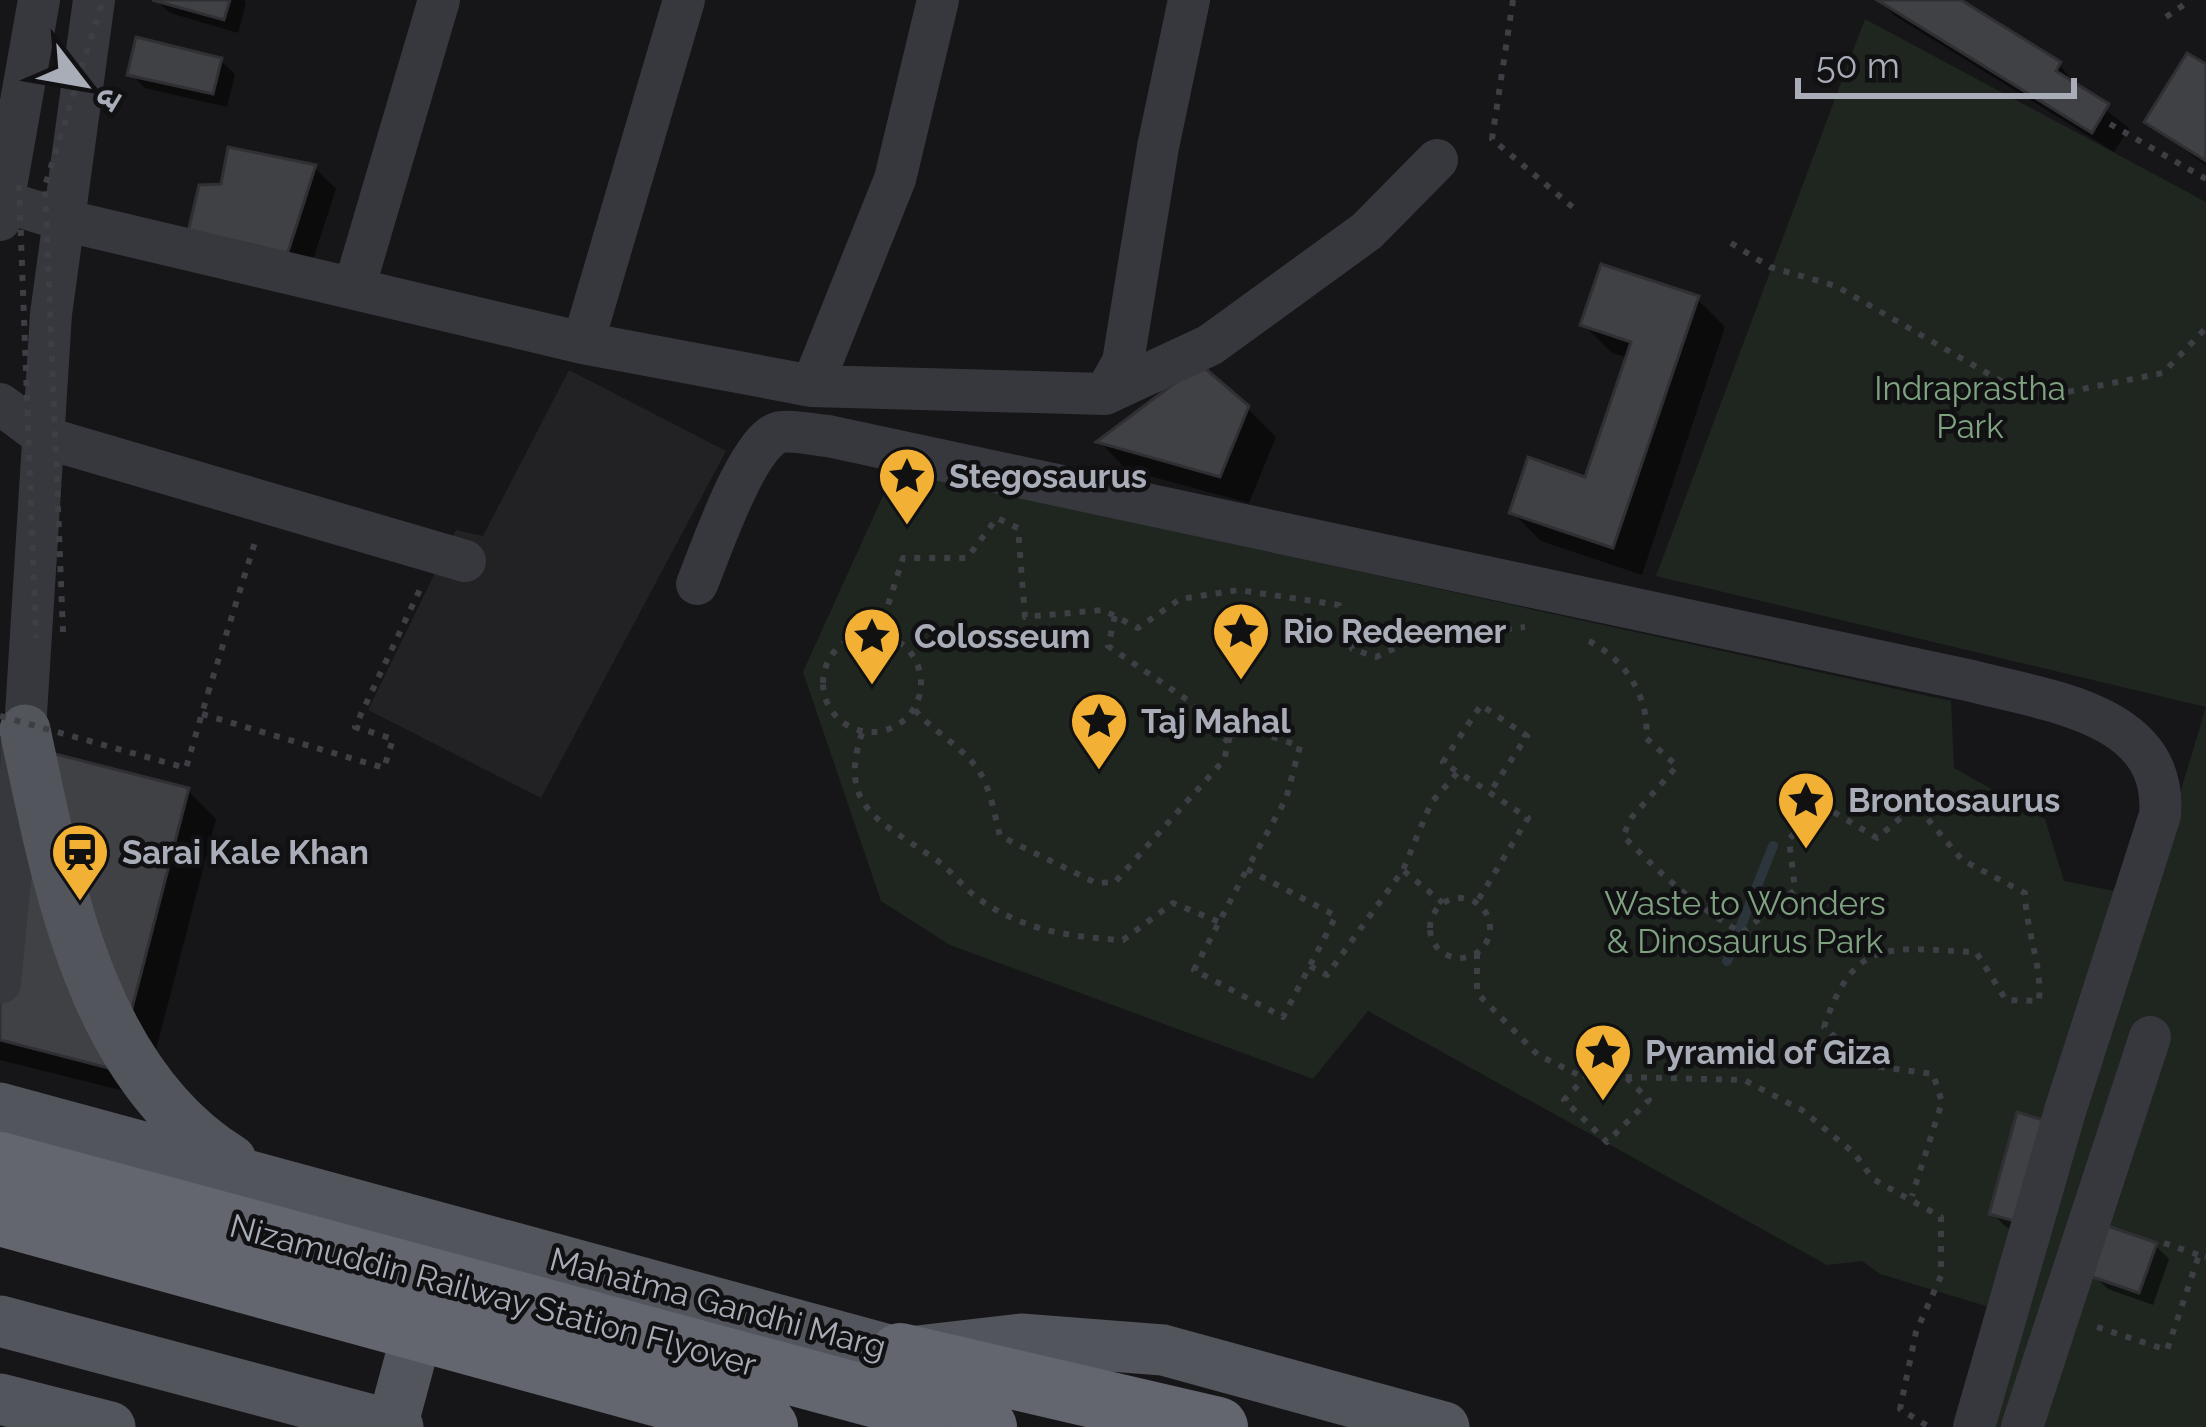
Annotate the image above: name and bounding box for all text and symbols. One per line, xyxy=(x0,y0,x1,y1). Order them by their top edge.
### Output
north arrow xyxy=(24,24,144,144)
scale bar xyxy=(1798,24,2074,98)
text: 50 m xyxy=(1816,44,1900,86)
text: उ xyxy=(87,81,131,118)
park label: Indraprastha Park xyxy=(1874,369,2066,446)
place icon: Stegosaurus xyxy=(876,445,938,527)
place label: Stegosaurus xyxy=(949,457,1147,496)
place icon: Rio Redeemer xyxy=(1210,600,1272,682)
place icon: Colosseum xyxy=(841,605,903,687)
place label: Rio Redeemer xyxy=(1283,612,1507,651)
place label: Colosseum xyxy=(914,617,1091,656)
place icon: Taj Mahal xyxy=(1068,690,1130,772)
place label: Taj Mahal xyxy=(1141,702,1291,741)
place icon: Brontosaurus xyxy=(1775,769,1837,851)
place label: Brontosaurus xyxy=(1848,781,2060,820)
station icon: Sarai Kale Khan xyxy=(49,821,111,903)
place label: Sarai Kale Khan xyxy=(122,833,369,872)
park label: Waste to Wonders & Dinosaurus Park xyxy=(1604,884,1886,961)
place icon: Pyramid of Giza xyxy=(1572,1021,1634,1103)
place label: Pyramid of Giza xyxy=(1645,1033,1891,1072)
street label: Nizamuddin Railway Station Flyover xyxy=(226,1206,761,1384)
street label: Mahatma Gandhi Marg xyxy=(546,1239,890,1367)

